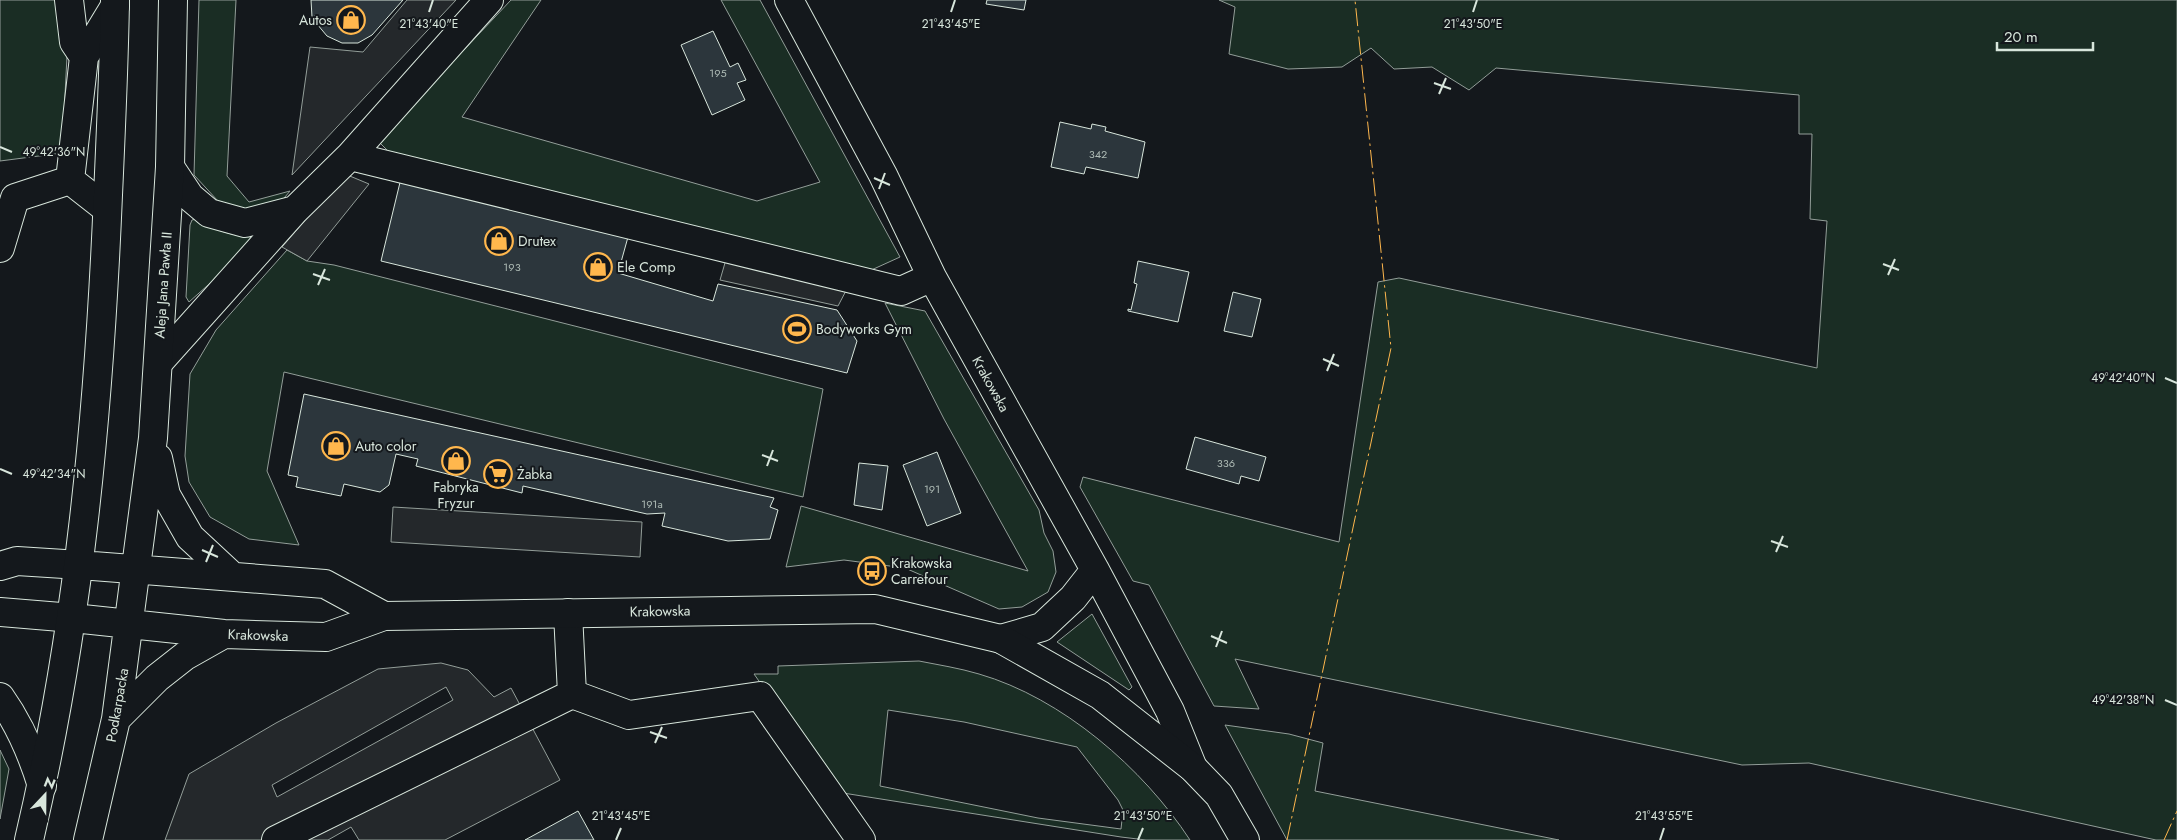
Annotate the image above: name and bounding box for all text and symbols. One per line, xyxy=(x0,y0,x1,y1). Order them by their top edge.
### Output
shop icon: Autos xyxy=(336,5,366,35)
place label: Autos xyxy=(299,10,332,30)
text: 21°43'40"E xyxy=(400,15,458,33)
text: 21°43'45"E xyxy=(922,15,980,33)
text: 21°43'50"E xyxy=(1444,15,1502,33)
scale bar xyxy=(1997,20,2093,52)
text: 20 m xyxy=(2004,26,2038,48)
house number: 195 xyxy=(709,65,727,81)
text: 49°42'36"N xyxy=(23,143,85,161)
house number: 342 xyxy=(1089,146,1107,162)
shop icon: Drutex xyxy=(484,226,514,256)
street label: Aleja Jana Pawła II xyxy=(149,231,177,339)
place label: Drutex xyxy=(518,231,556,251)
shop icon: Ele Comp xyxy=(583,252,613,282)
place label: Ele Comp xyxy=(617,257,675,277)
house number: 193 xyxy=(503,259,521,275)
sports icon: Bodyworks Gym xyxy=(782,314,812,344)
place label: Bodyworks Gym xyxy=(816,319,912,339)
street label: Krakowska xyxy=(967,353,1015,415)
text: 49°42'40"N xyxy=(2091,369,2155,387)
shop icon: Auto color xyxy=(321,431,351,461)
place label: Auto color xyxy=(355,436,417,456)
shop icon: Fabryka Fryzur xyxy=(441,446,471,476)
house number: 336 xyxy=(1217,455,1235,471)
supermarket icon: Żabka xyxy=(483,459,513,489)
place label: Żabka xyxy=(517,464,552,484)
text: 49°42'34"N xyxy=(23,465,85,483)
place label: Fabryka Fryzur xyxy=(433,477,479,513)
house number: 191 xyxy=(924,481,940,497)
house number: 191a xyxy=(641,496,663,512)
place label: Krakowska Carrefour xyxy=(891,553,952,589)
bus stop icon: Krakowska Carrefour xyxy=(857,556,887,586)
street label: Krakowska xyxy=(629,600,691,622)
street label: Krakowska xyxy=(227,624,289,646)
street label: Podkarpacka xyxy=(101,666,133,744)
text: 49°42'38"N xyxy=(2092,691,2154,709)
north arrow xyxy=(20,770,70,820)
text: N xyxy=(41,772,59,794)
text: 21°43'45"E xyxy=(592,807,650,825)
text: 21°43'50"E xyxy=(1114,807,1172,825)
text: 21°43'55"E xyxy=(1635,807,1693,825)

